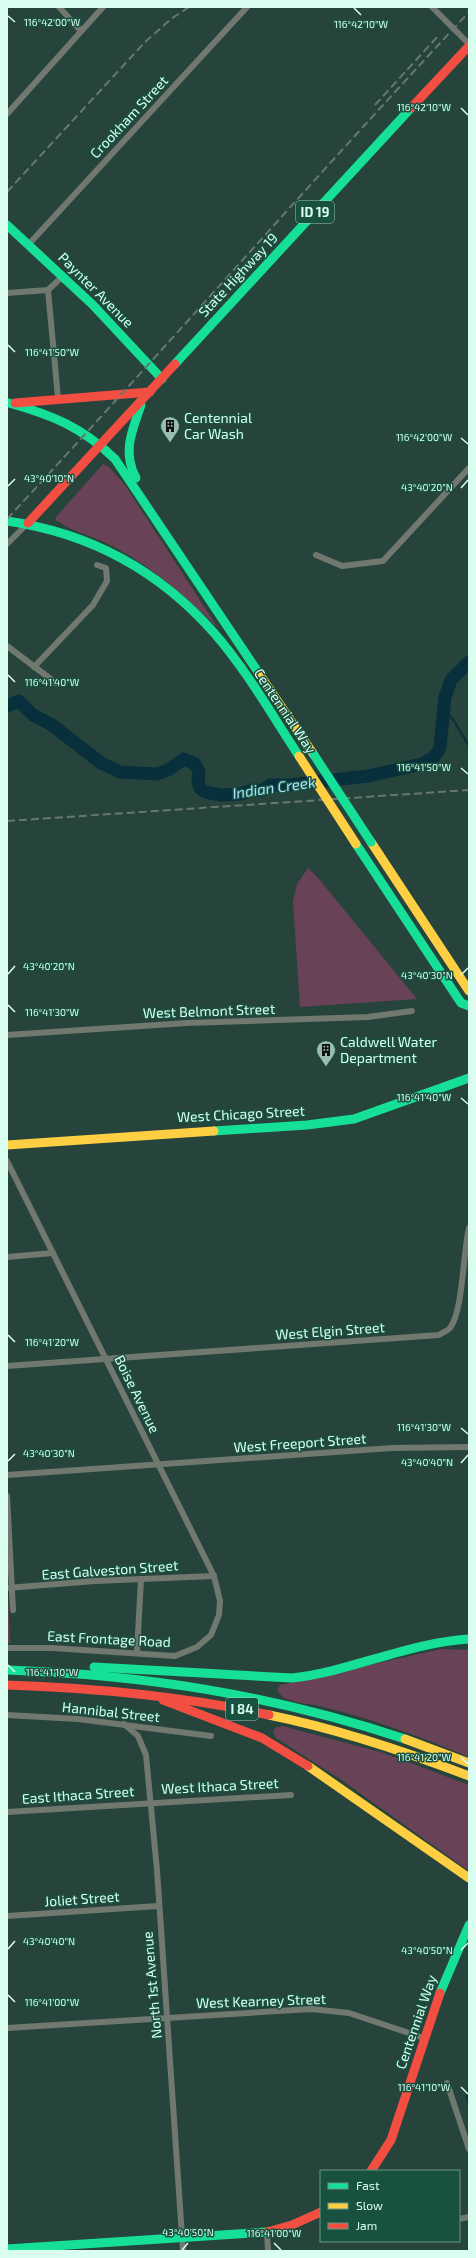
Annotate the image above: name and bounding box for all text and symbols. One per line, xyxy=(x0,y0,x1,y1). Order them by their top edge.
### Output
text: 116°42'00"W xyxy=(24,16,81,28)
text: 116°42'10"W xyxy=(334,18,389,30)
street label: Crookham Street xyxy=(86,72,171,161)
text: 116°42'10"W xyxy=(397,101,452,113)
road number: ID 19 xyxy=(296,201,334,223)
street label: State Highway 19 xyxy=(194,229,281,320)
street label: Paynter Avenue xyxy=(55,249,137,331)
text: 116°41'50"W xyxy=(25,346,79,358)
place label: Centennial Car Wash xyxy=(184,409,253,442)
building icon: Centennial Car Wash xyxy=(159,415,181,443)
text: 116°42'00"W xyxy=(396,431,453,443)
text: 43°40'10"N xyxy=(24,472,74,484)
text: 43°40'20"N xyxy=(401,481,453,493)
street label: Centennial Way xyxy=(251,665,320,757)
text: 116°41'40"W xyxy=(25,676,80,688)
text: 116°41'50"W xyxy=(397,761,451,773)
water label: Indian Creek xyxy=(231,772,317,802)
text: 43°40'20"N xyxy=(23,960,75,972)
text: 43°40'30"N xyxy=(401,969,453,981)
street label: West Belmont Street xyxy=(143,1000,275,1021)
text: 116°41'30"W xyxy=(25,1006,80,1018)
place label: Caldwell Water Department xyxy=(340,1033,437,1066)
building icon: Caldwell Water Department xyxy=(315,1039,337,1067)
text: 116°41'40"W xyxy=(397,1091,452,1103)
street label: West Chicago Street xyxy=(177,1102,305,1125)
street label: West Elgin Street xyxy=(275,1318,385,1343)
text: 116°41'20"W xyxy=(25,1336,80,1348)
street label: Boise Avenue xyxy=(111,1352,164,1435)
text: 116°41'30"W xyxy=(397,1421,452,1433)
street label: West Freeport Street xyxy=(233,1429,367,1456)
text: 43°40'30"N xyxy=(23,1447,75,1459)
text: 43°40'40"N xyxy=(401,1456,453,1468)
street label: East Galveston Street xyxy=(41,1556,179,1583)
street label: East Frontage Road xyxy=(47,1627,171,1650)
text: 116°41'10"W xyxy=(26,1666,79,1678)
street label: Hannibal Street xyxy=(61,1698,161,1725)
road number: I 84 xyxy=(226,1698,258,1720)
text: 116°41'20"W xyxy=(397,1751,452,1763)
street label: West Ithaca Street xyxy=(161,1774,279,1797)
street label: East Ithaca Street xyxy=(21,1782,135,1807)
street label: Joliet Street xyxy=(44,1887,120,1910)
street label: North 1st Avenue xyxy=(138,1931,165,2039)
text: 43°40'40"N xyxy=(23,1935,75,1947)
text: 43°40'50"N xyxy=(401,1944,453,1956)
street label: Centennial Way xyxy=(391,1972,440,2071)
street label: West Kearney Street xyxy=(196,1990,326,2011)
text: 116°41'00"W xyxy=(25,1996,80,2008)
text: 116°41'10"W xyxy=(398,2081,451,2093)
legend xyxy=(320,2170,460,2242)
text: Fast xyxy=(356,2178,380,2192)
text: Slow xyxy=(356,2198,383,2212)
text: Jam xyxy=(356,2218,377,2232)
text: 43°40'50"N xyxy=(162,2226,214,2238)
text: 116°41'00"W xyxy=(247,2227,302,2239)

